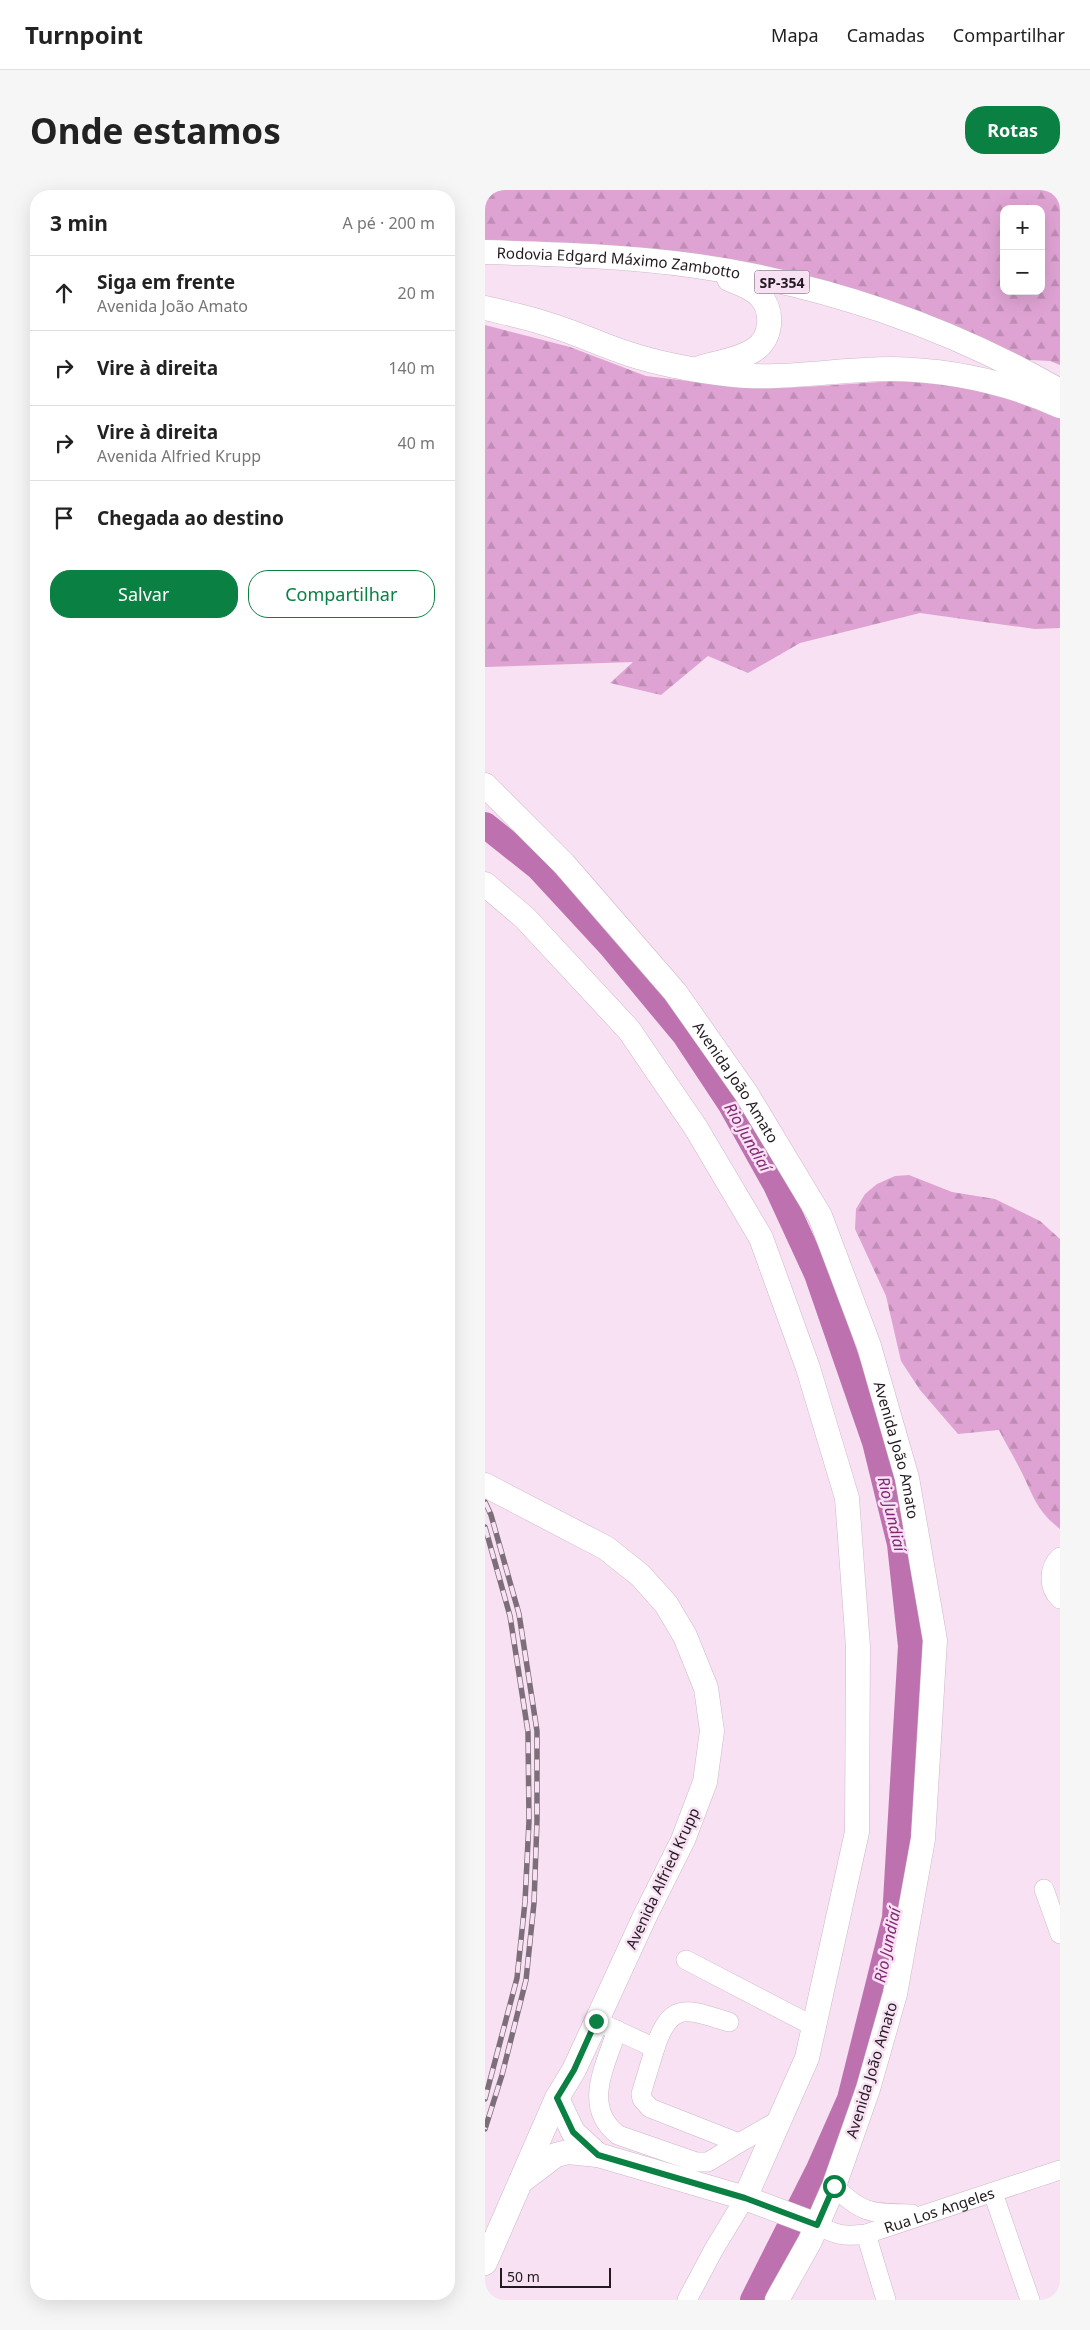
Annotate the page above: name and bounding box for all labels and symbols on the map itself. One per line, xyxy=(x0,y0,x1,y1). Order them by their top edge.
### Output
street label: Rodovia Edgard Máximo Zambotto xyxy=(496,242,742,283)
road number: SP-354 xyxy=(755,270,809,294)
street label: Avenida João Amato xyxy=(689,1017,784,1146)
water label: Rio Jundiaí xyxy=(719,1099,777,1177)
street label: Avenida João Amato xyxy=(870,1379,924,1520)
water label: Rio Jundiaí xyxy=(873,1475,912,1555)
street label: Avenida Alfried Krupp xyxy=(620,1804,704,1952)
water label: Rio Jundiaí xyxy=(868,1904,906,1984)
street label: Avenida João Amato xyxy=(841,1999,901,2141)
route end xyxy=(585,2010,608,2033)
route start xyxy=(823,2175,846,2198)
street label: Rua Los Angeles xyxy=(881,2182,997,2237)
scale bar xyxy=(500,2265,611,2288)

